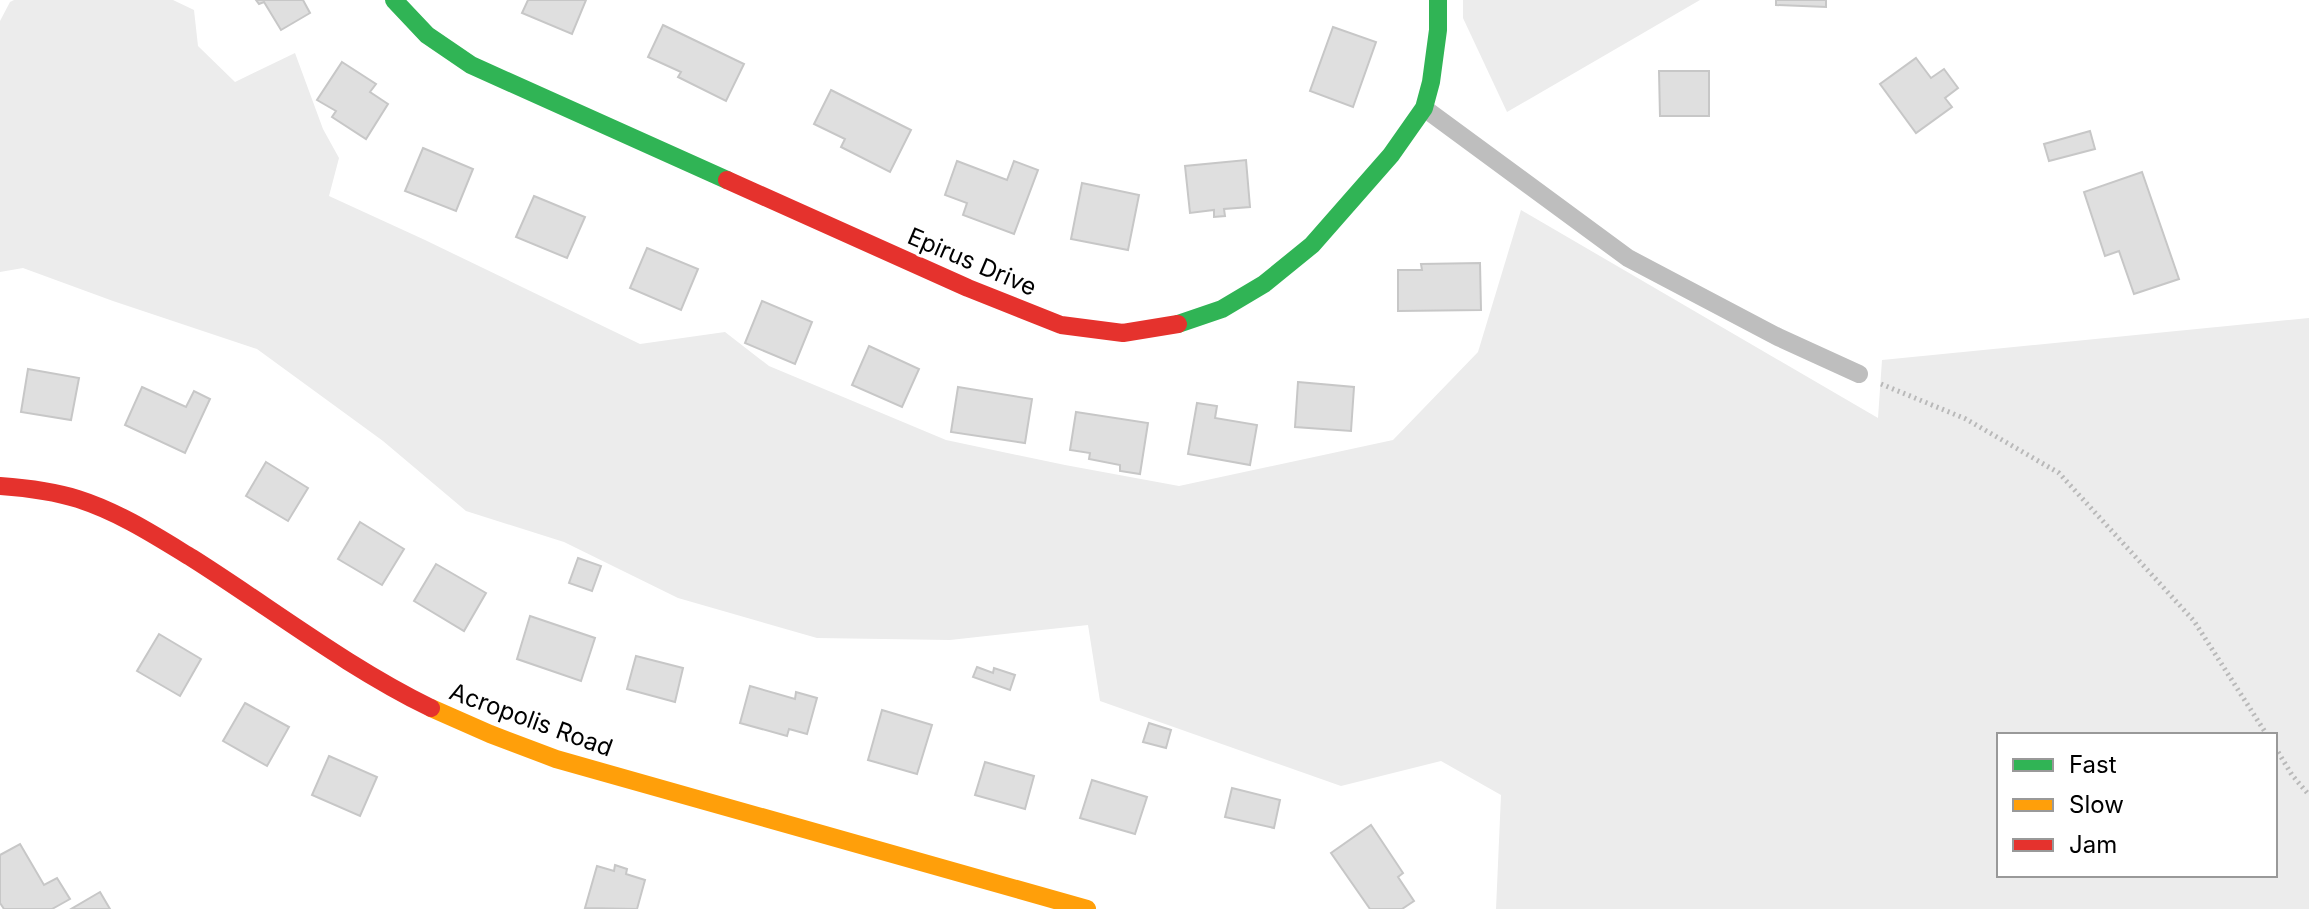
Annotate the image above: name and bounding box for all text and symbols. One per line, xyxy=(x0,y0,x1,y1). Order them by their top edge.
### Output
street label: Epirus Drive xyxy=(903,221,1041,302)
street label: Acropolis Road xyxy=(446,677,617,762)
legend xyxy=(1997,733,2277,877)
text: Fast xyxy=(2069,750,2117,779)
text: Slow xyxy=(2069,790,2124,819)
text: Jam xyxy=(2069,830,2117,859)

